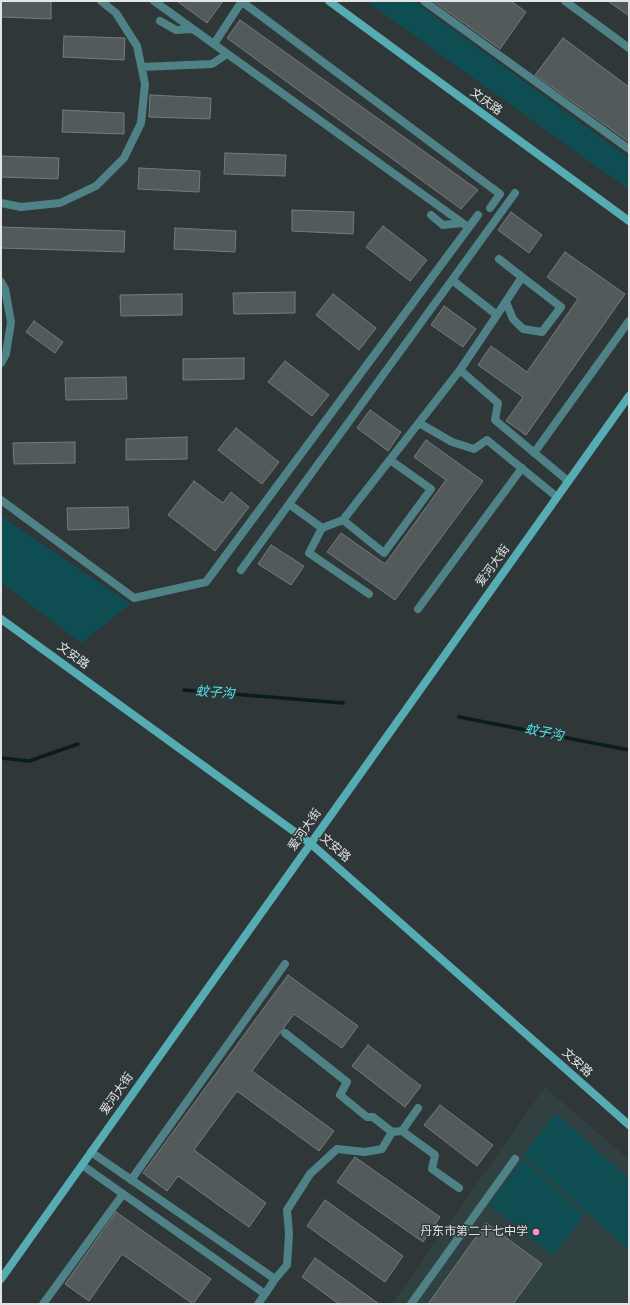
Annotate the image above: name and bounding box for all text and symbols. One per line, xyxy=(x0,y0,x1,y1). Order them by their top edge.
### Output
street label: 文庆路 xyxy=(467,86,505,118)
street label: 爱河大街 xyxy=(473,542,513,590)
street label: 文安路 xyxy=(54,640,92,672)
water label: 蚊子沟 xyxy=(195,684,235,702)
water label: 蚊子沟 xyxy=(523,722,565,744)
street label: 爱河大街 xyxy=(285,806,325,854)
street label: 文安路 xyxy=(317,831,353,865)
street label: 文安路 xyxy=(559,1046,595,1080)
street label: 爱河大街 xyxy=(97,1070,137,1118)
place label: 丹东市第二十七中学 xyxy=(420,1225,528,1239)
marker: 丹东市第二十七中学 xyxy=(531,1227,541,1237)

